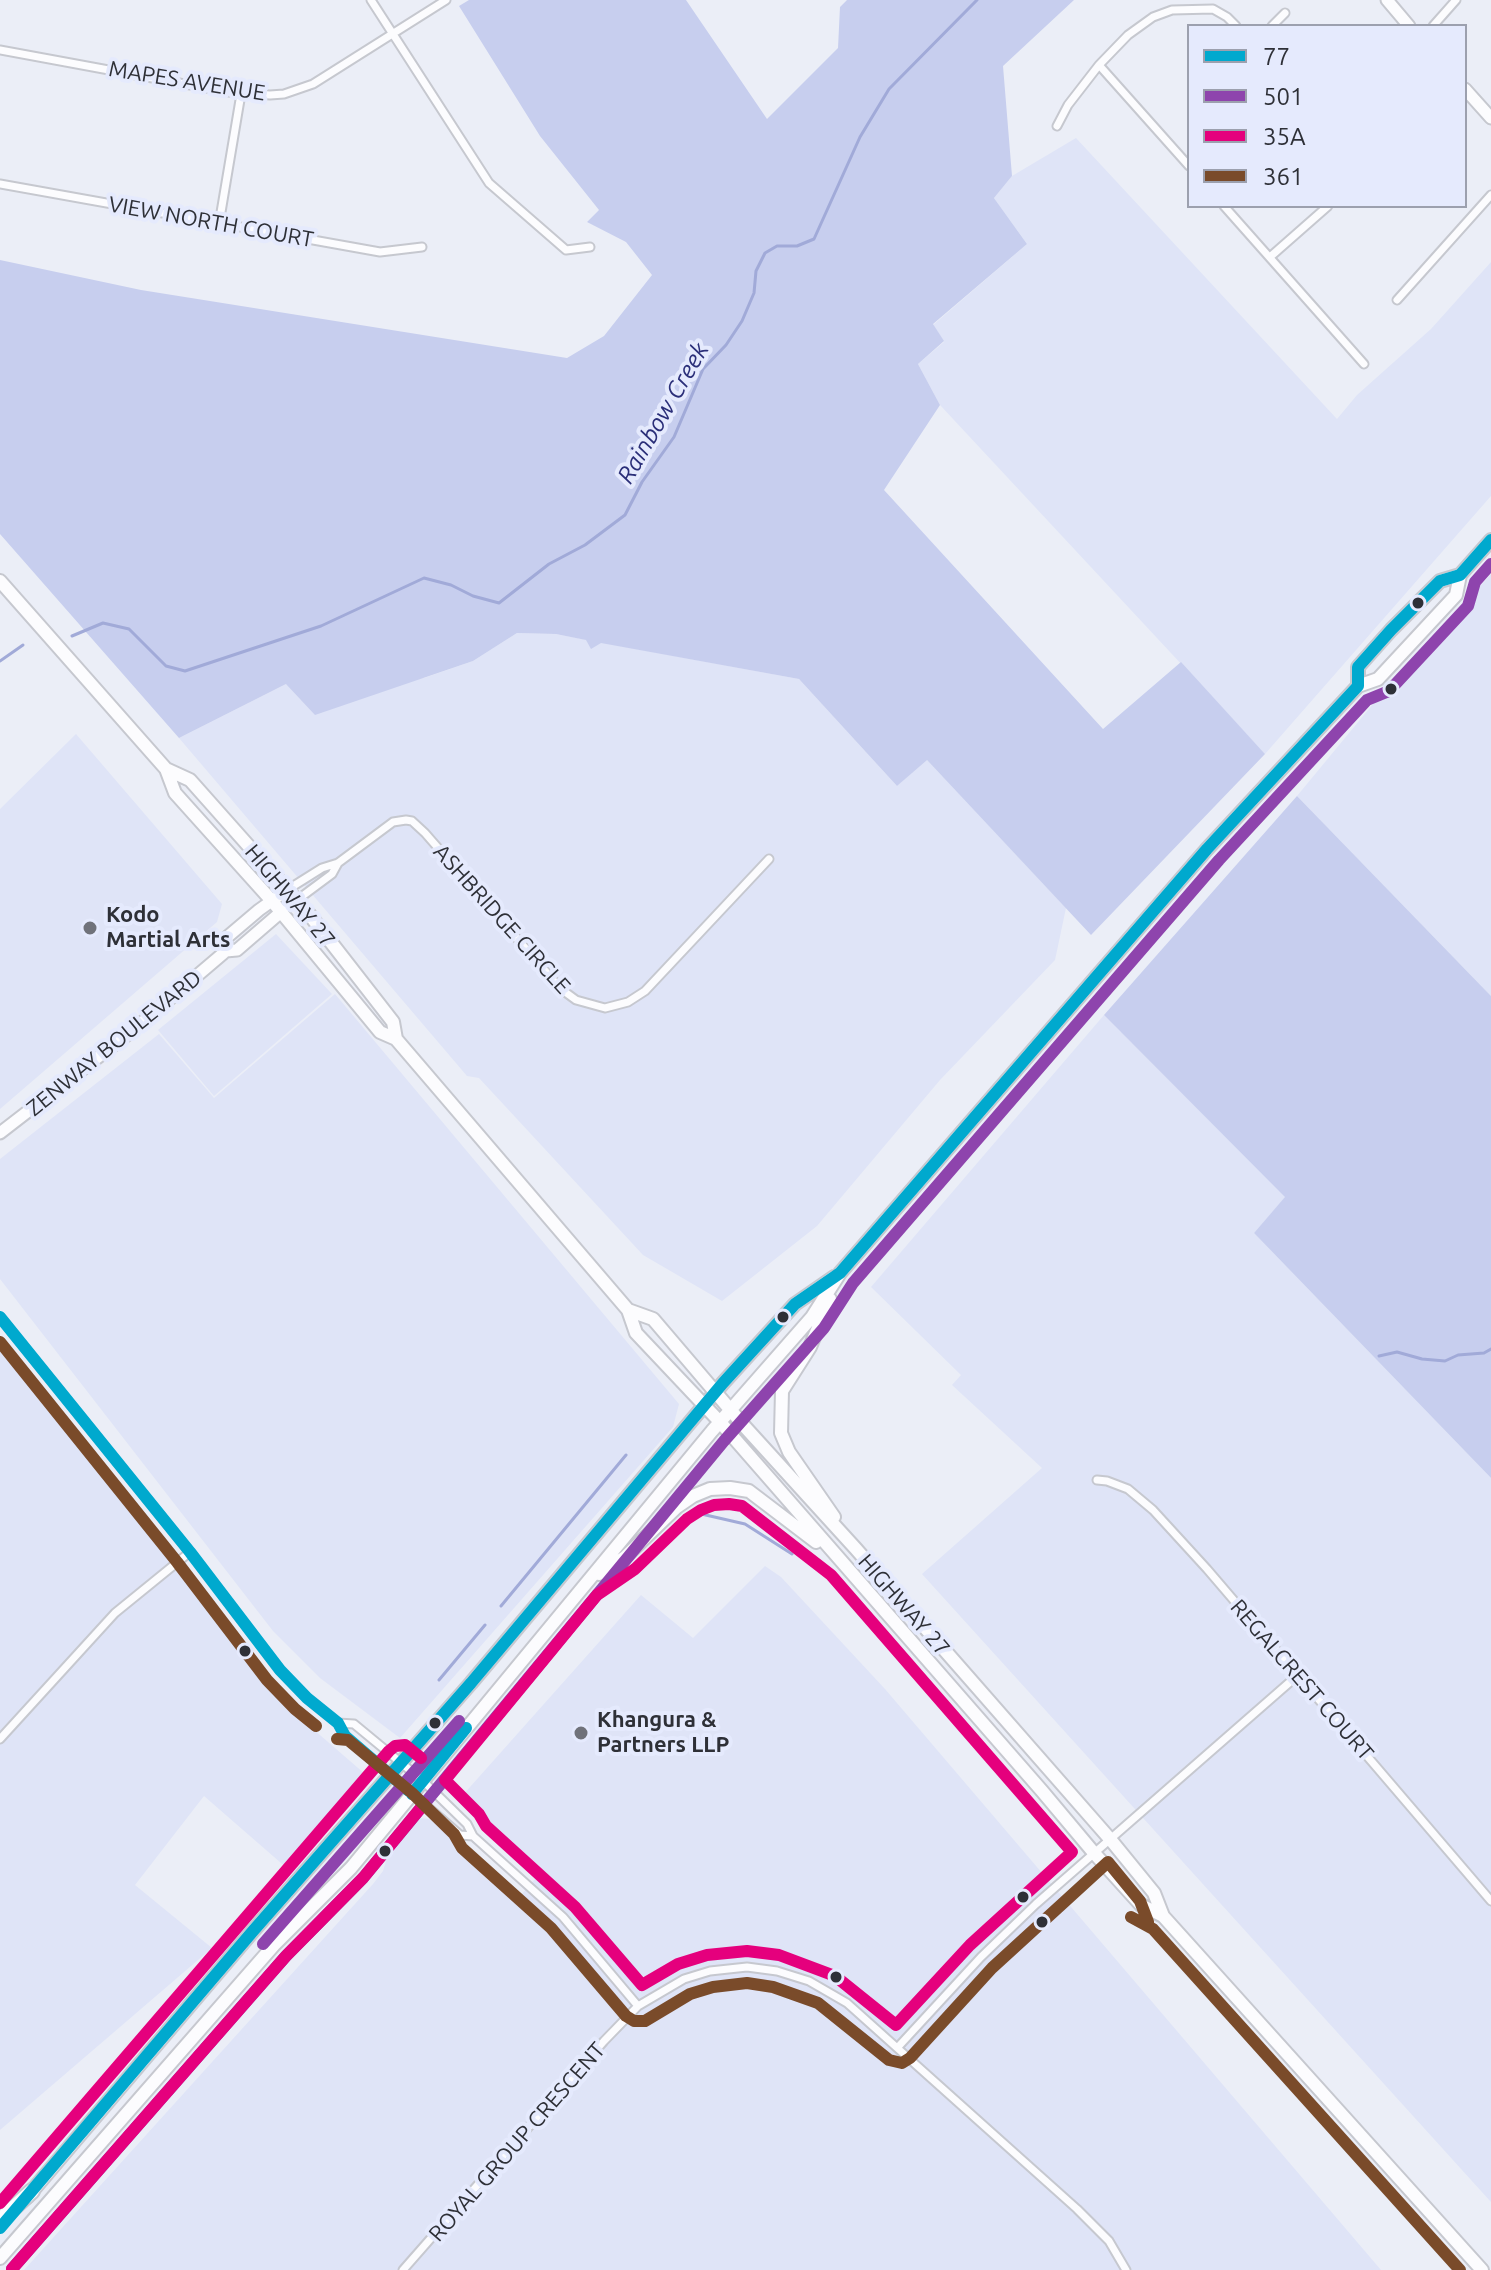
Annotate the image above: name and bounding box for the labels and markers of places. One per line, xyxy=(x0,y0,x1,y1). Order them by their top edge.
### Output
unlabelled marker xyxy=(1410,595,1426,611)
unlabelled marker xyxy=(1383,681,1399,697)
place label: Kodo Martial Arts xyxy=(106,902,230,954)
marker: Kodo Martial Arts xyxy=(81,919,99,937)
unlabelled marker xyxy=(775,1309,791,1325)
unlabelled marker xyxy=(237,1643,253,1659)
place label: Khangura & Partners LLP xyxy=(597,1707,729,1758)
unlabelled marker xyxy=(427,1715,443,1731)
marker: Khangura & Partners LLP xyxy=(572,1724,590,1742)
unlabelled marker xyxy=(377,1843,393,1859)
unlabelled marker xyxy=(1015,1889,1031,1905)
unlabelled marker xyxy=(1034,1914,1050,1930)
unlabelled marker xyxy=(828,1969,844,1985)

